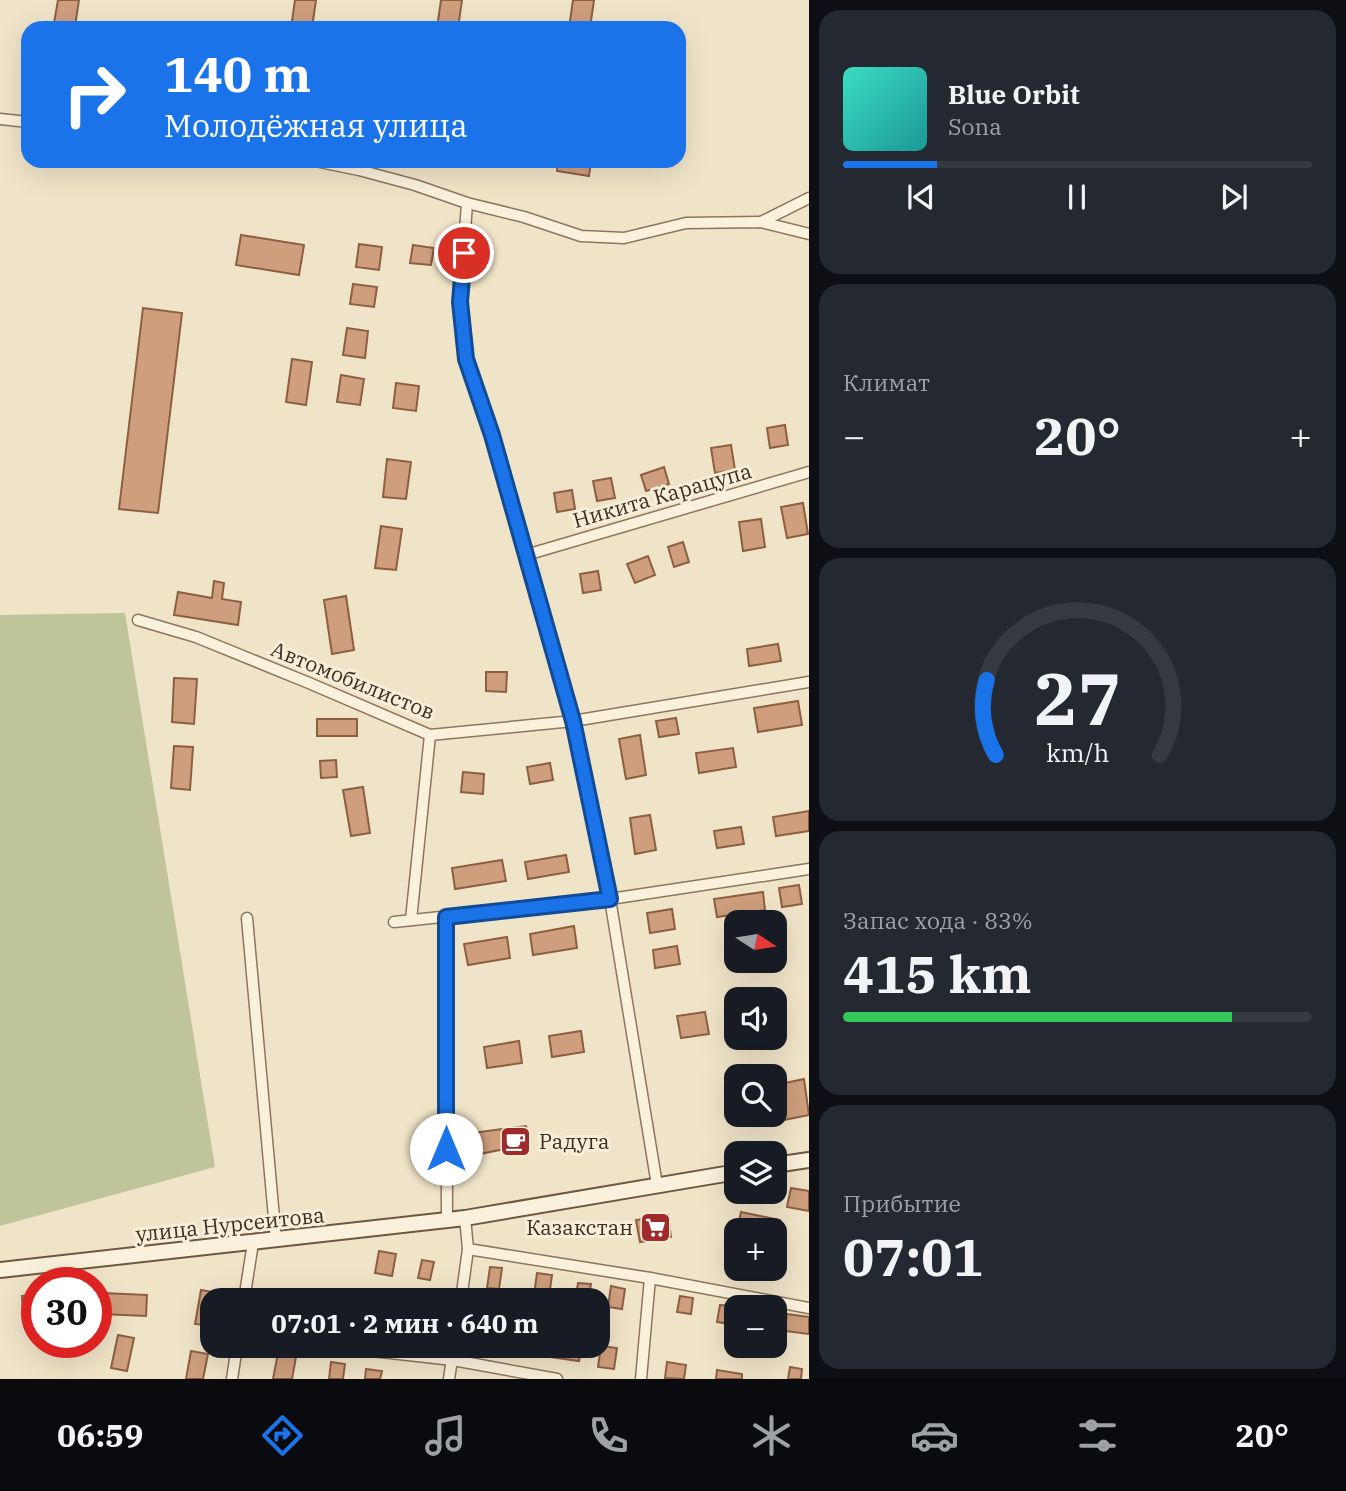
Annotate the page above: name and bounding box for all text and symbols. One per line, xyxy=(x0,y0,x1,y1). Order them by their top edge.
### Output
text: 140 m xyxy=(164,42,311,105)
icon: right xyxy=(49,49,140,140)
text: Blue Orbit xyxy=(948,77,1080,111)
text: Молодёжная улица xyxy=(164,104,468,146)
text: Sona xyxy=(948,111,1002,141)
icon: previous xyxy=(902,178,940,216)
icon: pause xyxy=(1058,178,1096,216)
icon: next xyxy=(1215,178,1253,216)
pin xyxy=(434,223,494,283)
icon: arrive xyxy=(445,234,483,272)
text: Климат xyxy=(843,367,930,397)
text: 20° xyxy=(1034,402,1121,469)
text: − xyxy=(843,411,866,460)
text: + xyxy=(1289,411,1312,460)
street label: Никита Карацупа xyxy=(569,456,755,534)
street label: Автомобилистов xyxy=(267,634,439,726)
text: 27 xyxy=(1034,651,1121,746)
text: km/h xyxy=(1046,736,1109,769)
text: Запас хода · 83% xyxy=(843,905,1033,935)
north arrow xyxy=(724,910,788,973)
map controls xyxy=(724,910,787,1358)
text: 415 km xyxy=(843,940,1032,1007)
button: sound xyxy=(724,987,787,1050)
button: search xyxy=(724,1064,787,1127)
position arrow xyxy=(409,1112,483,1186)
cafe icon: Радуга xyxy=(499,1124,533,1158)
place label: Радуга xyxy=(539,1127,609,1155)
button: layers xyxy=(724,1141,787,1204)
text: Прибытие xyxy=(843,1188,961,1218)
street label: улица Нурсеитова xyxy=(134,1200,326,1248)
supermarket icon: Казакстан xyxy=(639,1210,673,1244)
place label: Казакстан xyxy=(526,1213,633,1241)
button: + xyxy=(724,1218,787,1281)
text: 07:01 xyxy=(843,1223,984,1290)
speed limit sign: 30 xyxy=(21,1267,112,1358)
button: − xyxy=(724,1295,787,1358)
text: 07:01 · 2 мин · 640 m xyxy=(271,1306,539,1340)
icon: directions xyxy=(258,1411,307,1460)
icon: music xyxy=(421,1411,470,1460)
icon: phone xyxy=(584,1411,633,1460)
icon: climate xyxy=(747,1411,796,1460)
icon: car xyxy=(910,1411,959,1460)
icon: filters xyxy=(1073,1411,1122,1460)
text: 06:59 xyxy=(57,1414,144,1456)
text: 20° xyxy=(1236,1414,1289,1456)

